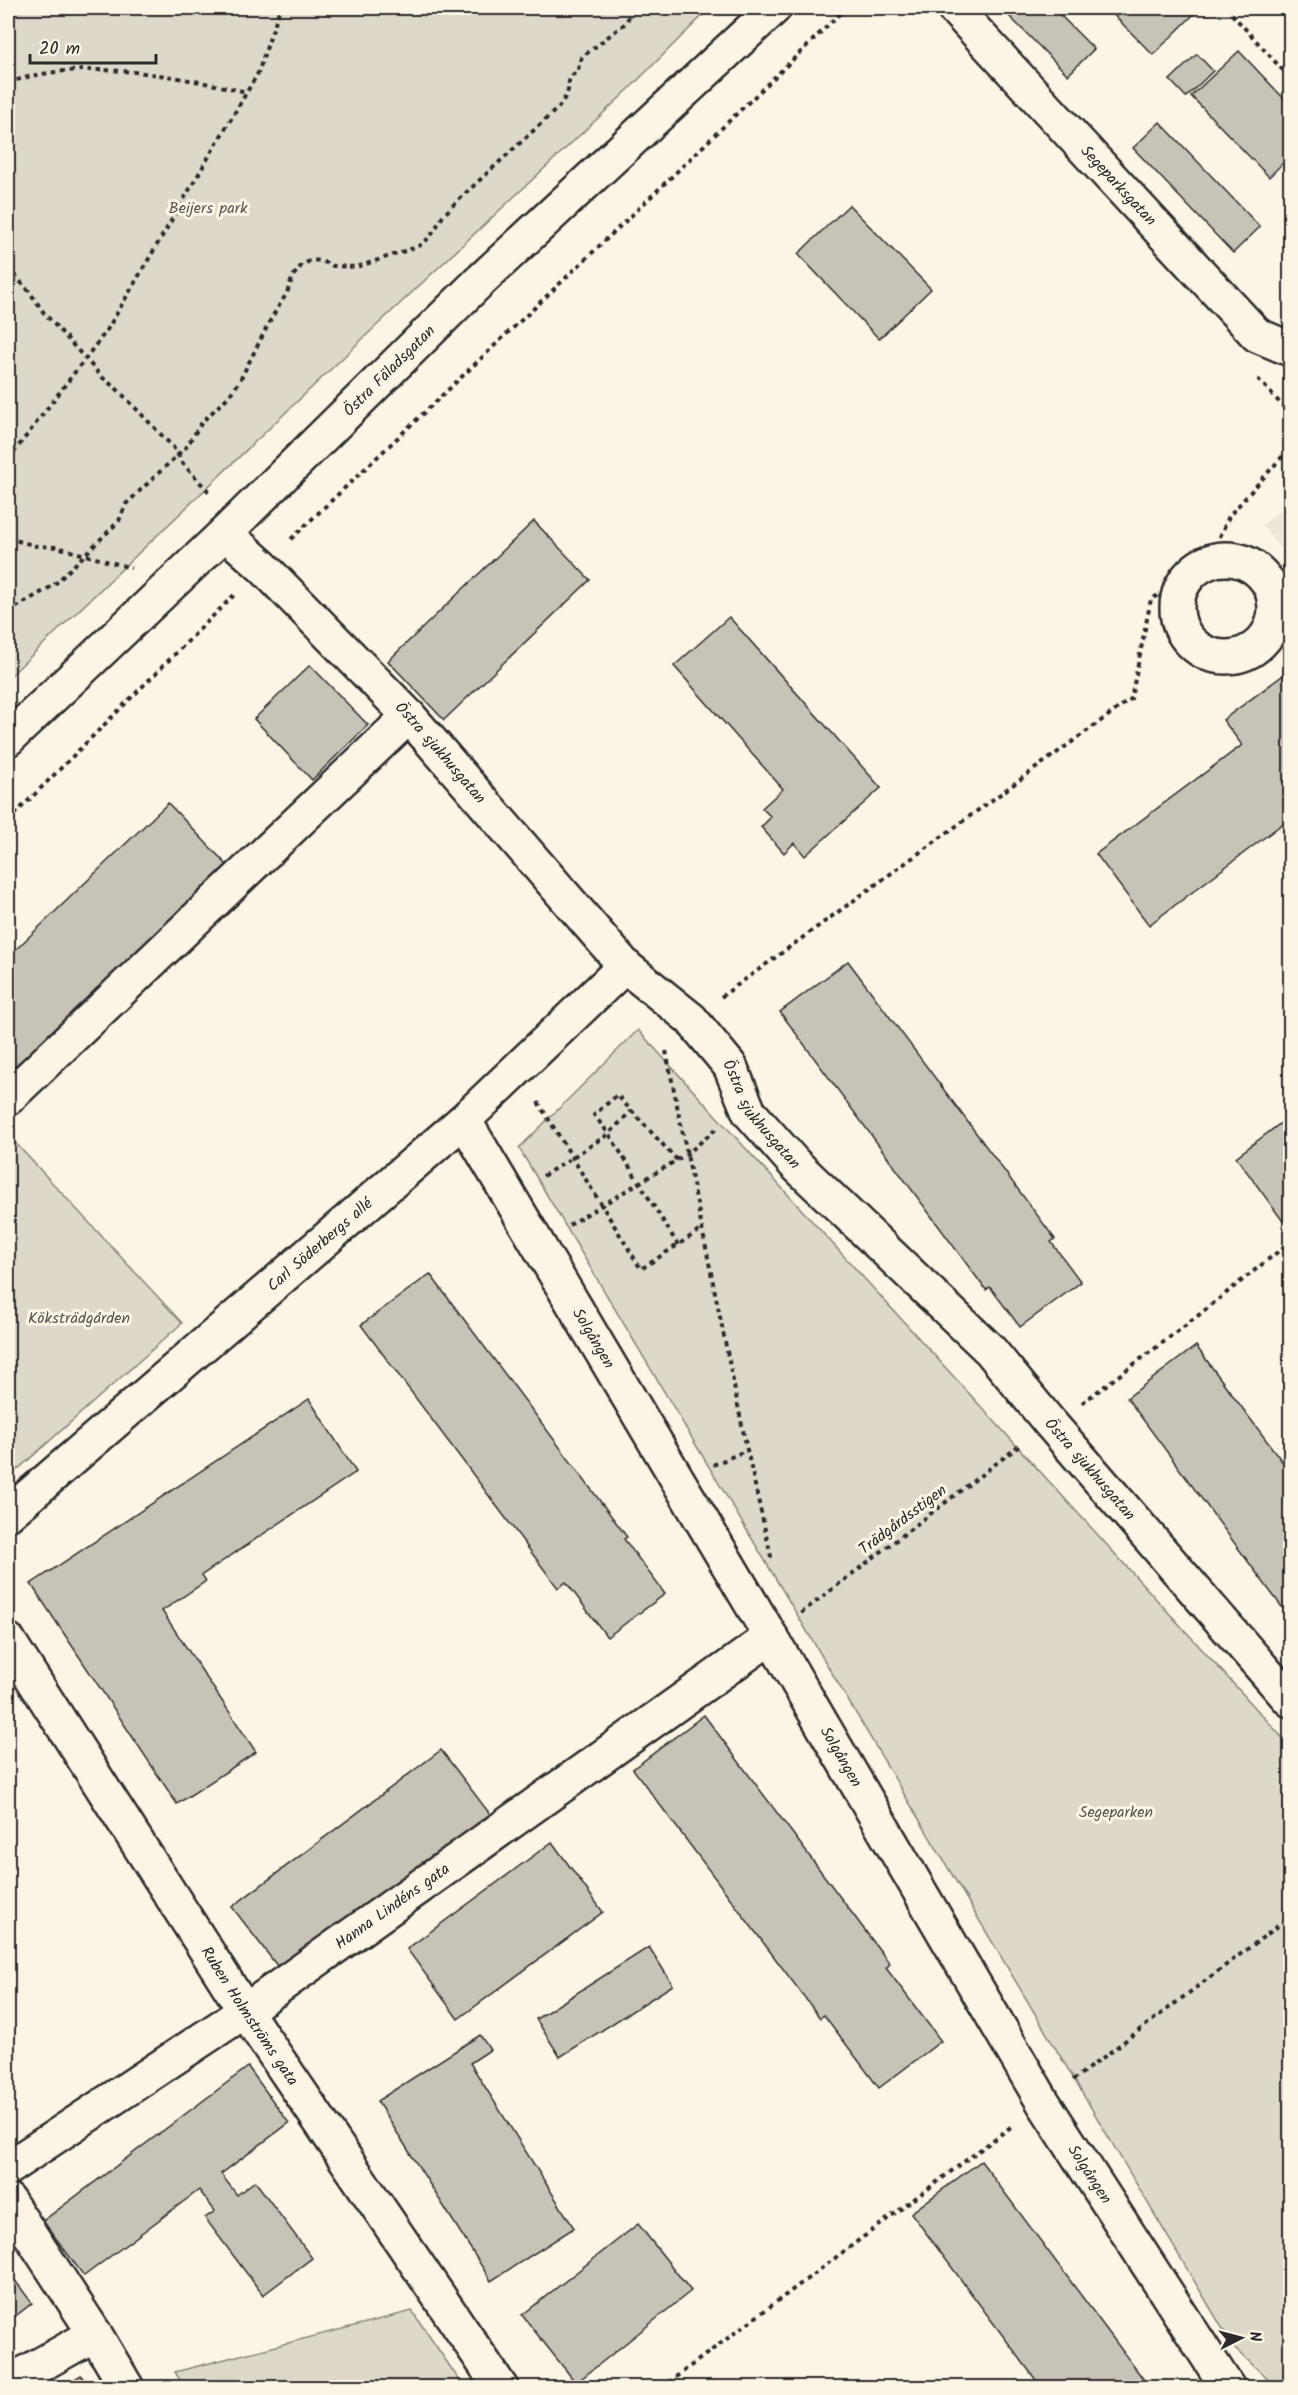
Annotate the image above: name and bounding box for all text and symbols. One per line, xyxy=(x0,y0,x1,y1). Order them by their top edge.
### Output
scale bar xyxy=(30,27,156,65)
text: 20 m xyxy=(39,35,80,64)
street label: Segeparksgatan xyxy=(1074,139,1163,232)
park label: Beijers park xyxy=(169,196,248,221)
street label: Östra Fäladsgatan xyxy=(337,319,441,422)
street label: Östra sjukhusgatan xyxy=(389,696,492,809)
street label: Östra sjukhusgatan xyxy=(717,1053,807,1175)
street label: Carl Söderbergs allé xyxy=(261,1191,379,1298)
street label: Solgången xyxy=(566,1303,621,1373)
park label: Köksträdgården xyxy=(28,1306,130,1331)
street label: Östra sjukhusgatan xyxy=(1038,1412,1142,1526)
street label: Trädgårdsstigen xyxy=(854,1478,952,1562)
street label: Solgången xyxy=(813,1722,869,1792)
park label: Segeparken xyxy=(1079,1800,1153,1825)
street label: Hanna Lindéns gata xyxy=(330,1857,455,1956)
street label: Ruben Holmströms gata xyxy=(194,1941,305,2091)
street label: Solgången xyxy=(1061,2139,1118,2209)
north arrow xyxy=(1211,2308,1271,2368)
text: N xyxy=(1241,2330,1267,2343)

